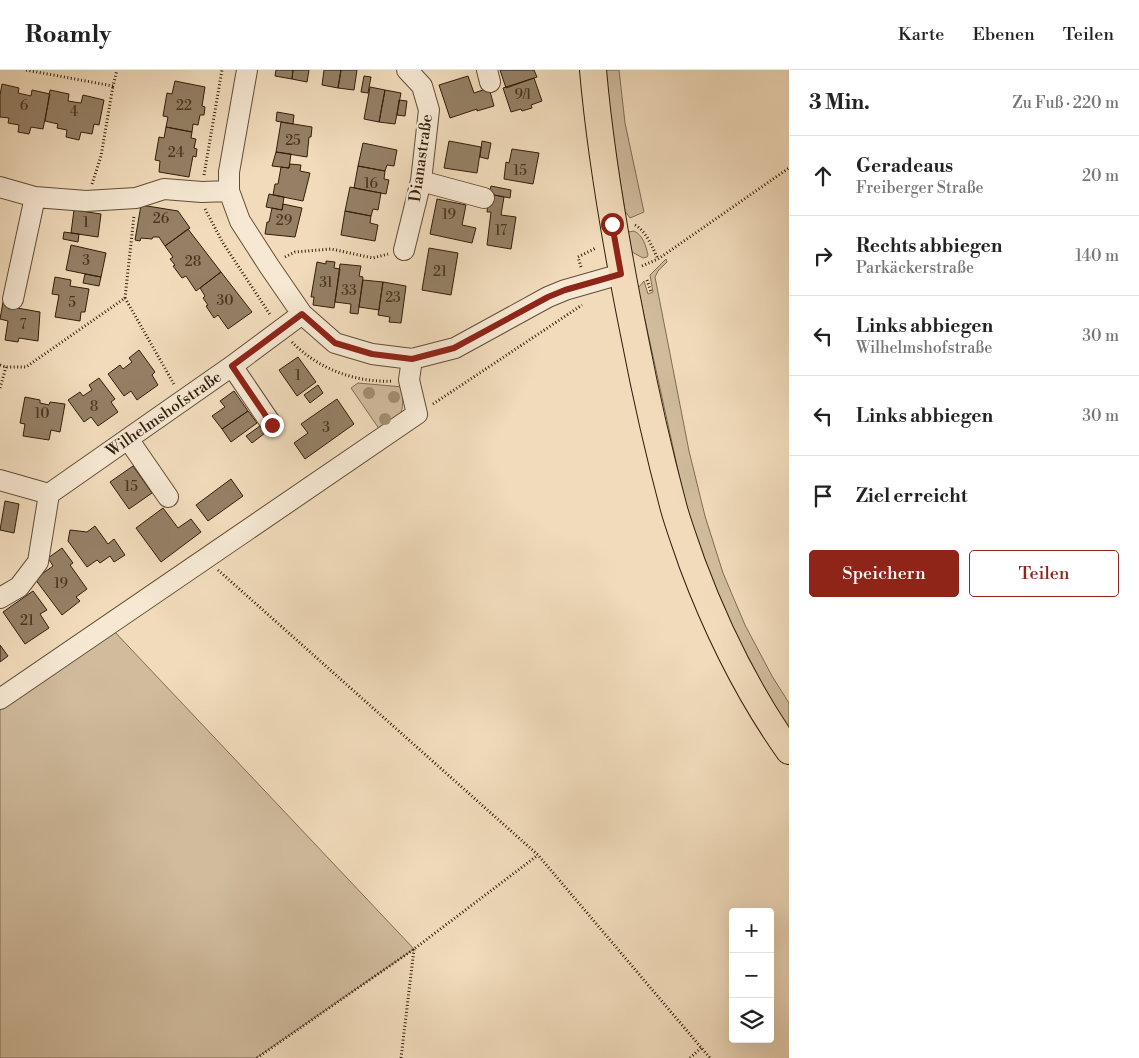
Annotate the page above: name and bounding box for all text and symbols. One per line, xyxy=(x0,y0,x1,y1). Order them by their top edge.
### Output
text: Roamly xyxy=(25,20,111,50)
text: Karte xyxy=(898,23,944,46)
text: Ebenen xyxy=(972,23,1035,46)
text: Teilen xyxy=(1063,23,1114,46)
house number: 9/1 xyxy=(514,86,532,104)
text: 3 Min. xyxy=(809,90,870,116)
text: Zu Fuß · 220 m xyxy=(1012,93,1119,113)
house number: 6 xyxy=(20,97,29,115)
house number: 22 xyxy=(176,97,192,115)
house number: 4 xyxy=(70,103,78,121)
street label: Dianastraße xyxy=(405,113,437,203)
house number: 25 xyxy=(285,132,301,150)
house number: 24 xyxy=(168,144,184,162)
text: Geradeaus xyxy=(856,154,953,178)
house number: 15 xyxy=(513,162,527,180)
icon: ahead xyxy=(809,162,837,190)
text: 20 m xyxy=(1082,166,1119,186)
house number: 16 xyxy=(364,175,379,193)
text: Freiberger Straße xyxy=(856,178,984,198)
house number: 19 xyxy=(442,206,456,224)
house number: 26 xyxy=(153,210,170,228)
house number: 29 xyxy=(276,212,292,230)
route start xyxy=(601,213,624,236)
house number: 1 xyxy=(83,214,89,232)
house number: 17 xyxy=(495,222,507,240)
text: Rechts abbiegen xyxy=(856,234,1002,258)
icon: right xyxy=(809,242,837,270)
text: 140 m xyxy=(1075,246,1119,266)
house number: 3 xyxy=(82,252,90,270)
house number: 28 xyxy=(185,253,201,271)
text: Parkäckerstraße xyxy=(856,258,974,278)
house number: 21 xyxy=(433,263,447,281)
house number: 31 xyxy=(319,274,333,292)
house number: 33 xyxy=(341,282,357,300)
house number: 23 xyxy=(385,289,401,307)
house number: 30 xyxy=(216,292,234,310)
house number: 5 xyxy=(68,294,76,312)
text: Links abbiegen xyxy=(856,314,993,338)
house number: 7 xyxy=(19,316,27,334)
icon: left xyxy=(809,322,837,350)
text: 30 m xyxy=(1082,326,1119,346)
text: Wilhelmshofstraße xyxy=(856,338,992,358)
street label: Wilhelmshofstraße xyxy=(102,367,226,462)
house number: 1 xyxy=(295,367,301,385)
house number: 8 xyxy=(90,398,98,416)
icon: left xyxy=(809,402,837,430)
text: Links abbiegen xyxy=(856,404,993,428)
house number: 10 xyxy=(35,405,49,423)
text: 30 m xyxy=(1082,406,1119,426)
route end xyxy=(261,414,284,437)
house number: 3 xyxy=(322,419,330,437)
house number: 15 xyxy=(124,478,138,496)
icon: arrive xyxy=(809,482,837,510)
text: Ziel erreicht xyxy=(856,484,967,508)
button: Speichern xyxy=(809,550,959,597)
button: Teilen xyxy=(969,550,1119,597)
house number: 19 xyxy=(54,575,68,593)
house number: 21 xyxy=(20,612,34,630)
map controls xyxy=(729,908,774,1043)
button: + xyxy=(729,908,774,953)
button: − xyxy=(729,953,774,998)
button: layers xyxy=(729,998,774,1043)

